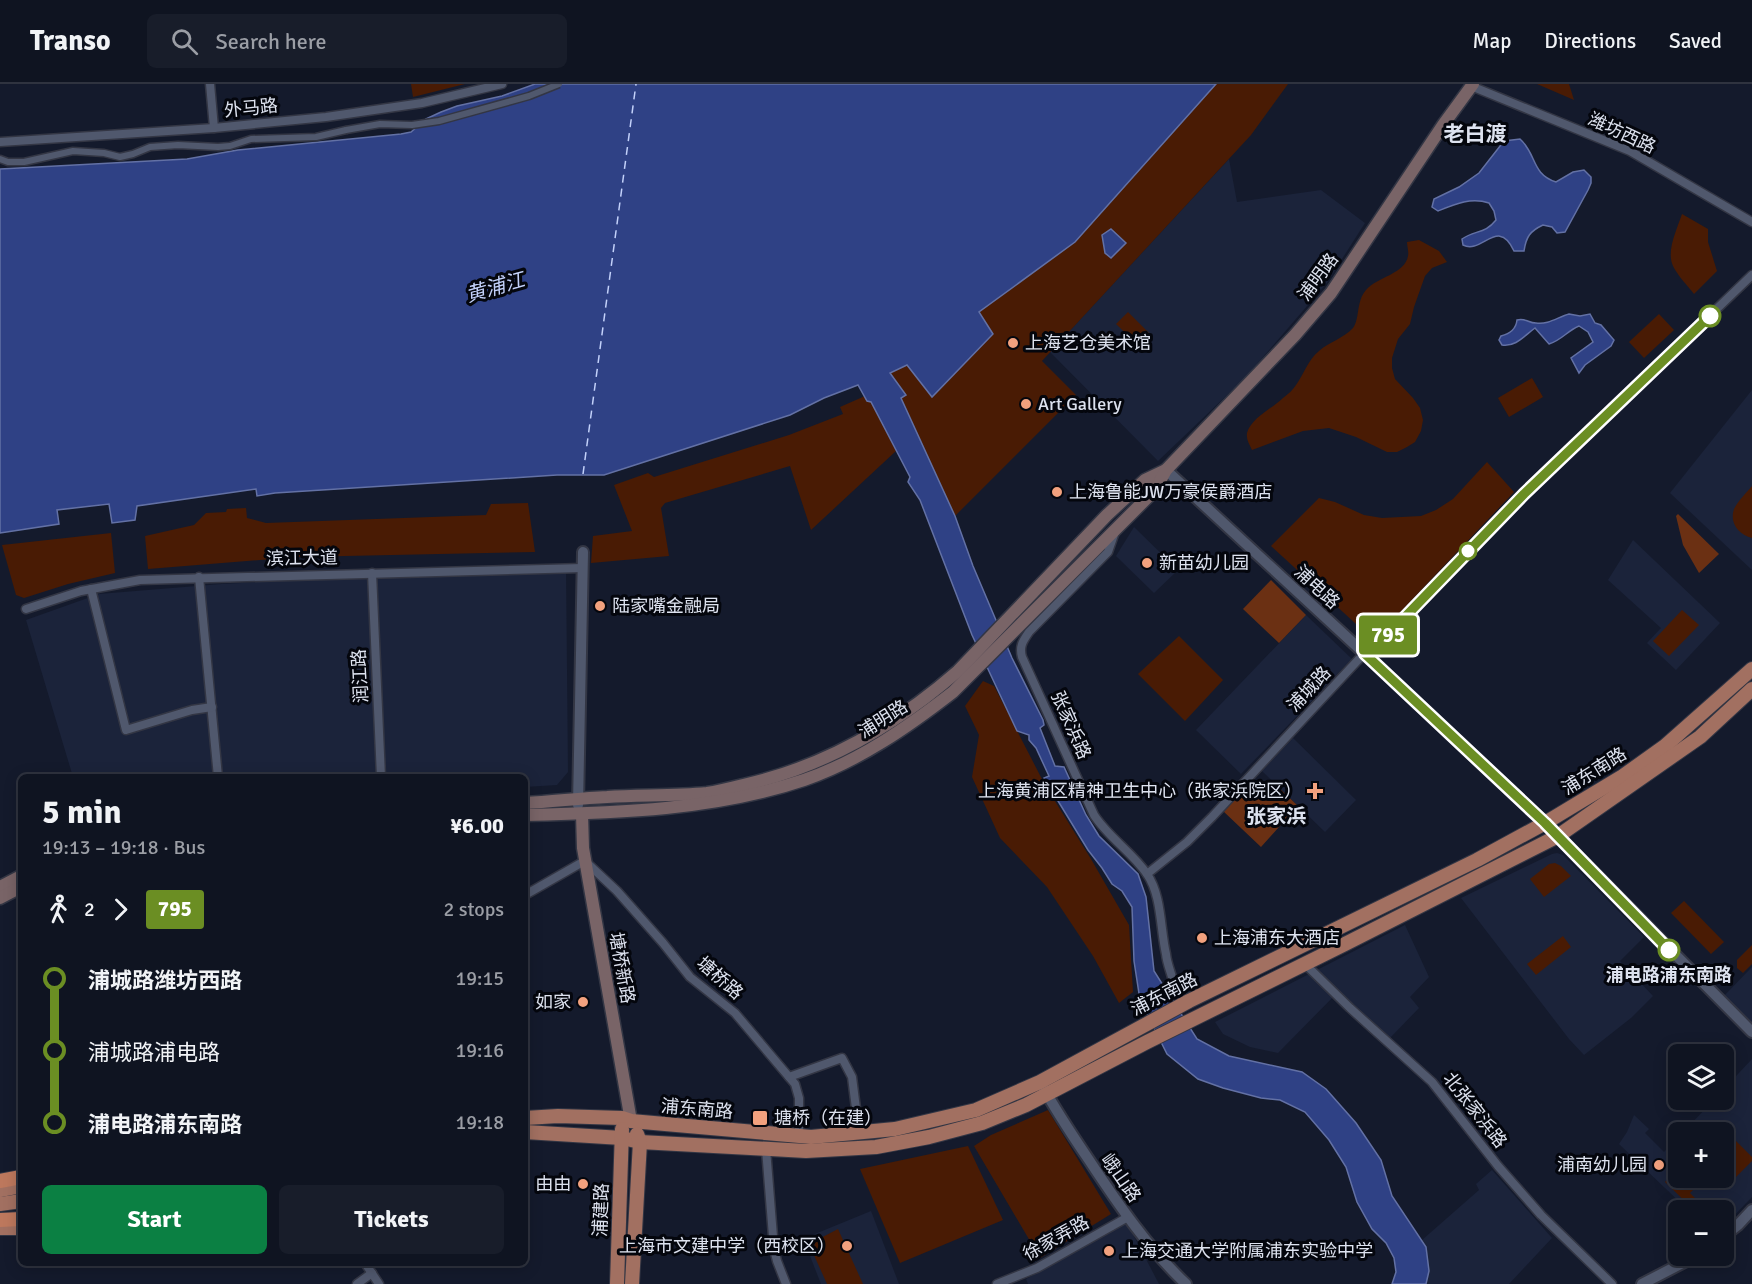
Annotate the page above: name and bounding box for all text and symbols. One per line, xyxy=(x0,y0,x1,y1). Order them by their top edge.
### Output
search box xyxy=(147,14,567,68)
text: Transo xyxy=(30,24,111,58)
icon: search xyxy=(168,25,201,58)
text: Search here xyxy=(216,28,326,55)
text: Map xyxy=(1473,28,1511,54)
text: Directions xyxy=(1544,28,1636,54)
text: Saved xyxy=(1669,28,1722,54)
street label: 外马路 xyxy=(223,94,279,122)
street label: 潍坊西路 xyxy=(1585,108,1659,158)
district label: 老白渡 xyxy=(1444,121,1507,147)
street label: 浦明路 xyxy=(1293,249,1343,305)
water label: 黄浦江 xyxy=(463,267,529,308)
unlabelled marker xyxy=(1699,305,1721,327)
place label: 上海艺仓美术馆 xyxy=(1025,332,1151,354)
marker: 上海艺仓美术馆 xyxy=(1006,336,1020,350)
place label: Art Gallery xyxy=(1038,393,1122,415)
marker: Art Gallery xyxy=(1019,397,1033,411)
place label: 上海鲁能JW万豪侯爵酒店 xyxy=(1069,481,1272,503)
marker: 上海鲁能JW万豪侯爵酒店 xyxy=(1050,485,1064,499)
unlabelled marker xyxy=(1459,542,1477,560)
street label: 滨江大道 xyxy=(266,546,338,570)
place label: 新苗幼儿园 xyxy=(1159,552,1249,574)
marker: 新苗幼儿园 xyxy=(1140,556,1154,570)
street label: 浦电路 xyxy=(1290,561,1344,613)
place label: 陆家嘴金融局 xyxy=(612,595,720,617)
marker: 陆家嘴金融局 xyxy=(593,599,607,613)
line badge: 795 xyxy=(1354,616,1422,654)
text: 795 xyxy=(1371,622,1405,648)
street label: 润江路 xyxy=(348,648,372,704)
street label: 浦城路 xyxy=(1283,662,1335,716)
street label: 张家浜路 xyxy=(1046,688,1096,762)
street label: 浦明路 xyxy=(854,695,912,743)
street label: 浦东南路 xyxy=(1558,743,1630,799)
place label: 上海黄浦区精神卫生中心（张家浜院区） xyxy=(978,780,1302,802)
marker: 上海黄浦区精神卫生中心（张家浜院区） xyxy=(1306,782,1324,800)
text: 5 min xyxy=(42,792,122,833)
district label: 张家浜 xyxy=(1246,804,1306,829)
text: ¥6.00 xyxy=(450,812,504,839)
text: 19:13 – 19:18 · Bus xyxy=(42,835,205,860)
icon: walk xyxy=(42,893,75,926)
icon: forward xyxy=(104,893,137,926)
text: 795 xyxy=(158,896,192,922)
text: 2 xyxy=(84,897,95,922)
text: 2 stops xyxy=(443,897,504,922)
place label: 上海浦东大酒店 xyxy=(1214,927,1340,949)
street label: 塘桥新路 xyxy=(605,931,639,1005)
marker: 上海浦东大酒店 xyxy=(1195,931,1209,945)
marker: 浦电路浦东南路 xyxy=(1658,939,1680,961)
street label: 塘桥路 xyxy=(692,952,748,1004)
place label: 浦电路浦东南路 xyxy=(1606,964,1732,986)
text: 19:15 xyxy=(455,966,504,991)
text: 浦城路潍坊西路 xyxy=(88,967,242,994)
street label: 浦东南路 xyxy=(1127,968,1201,1020)
place label: 如家 xyxy=(535,991,571,1013)
marker: 如家 xyxy=(576,995,590,1009)
text: 19:16 xyxy=(455,1038,504,1063)
text: 浦城路浦电路 xyxy=(88,1039,220,1066)
map controls xyxy=(1668,1044,1734,1266)
button: layers xyxy=(1668,1044,1734,1110)
street label: 北张家浜路 xyxy=(1439,1068,1511,1152)
street label: 浦东南路 xyxy=(660,1095,734,1123)
place label: 塘桥（在建） xyxy=(774,1107,882,1129)
marker: 塘桥（在建） xyxy=(751,1109,769,1127)
text: 19:18 xyxy=(455,1110,504,1135)
text: 浦电路浦东南路 xyxy=(88,1111,242,1138)
button: + xyxy=(1668,1122,1734,1188)
street label: 峨山路 xyxy=(1097,1150,1145,1206)
place label: 浦南幼儿园 xyxy=(1557,1154,1647,1176)
marker: 浦南幼儿园 xyxy=(1652,1158,1666,1172)
place label: 由由 xyxy=(535,1173,571,1195)
marker: 由由 xyxy=(576,1177,590,1191)
street label: 浦建路 xyxy=(589,1183,613,1237)
button: Start xyxy=(42,1185,267,1254)
button: Tickets xyxy=(279,1185,504,1254)
button: − xyxy=(1668,1200,1734,1266)
street label: 徐家弄路 xyxy=(1019,1211,1093,1265)
place label: 上海市文建中学（西校区） xyxy=(619,1235,835,1257)
marker: 上海市文建中学（西校区） xyxy=(840,1239,854,1253)
place label: 上海交通大学附属浦东实验中学 xyxy=(1121,1240,1373,1262)
marker: 上海交通大学附属浦东实验中学 xyxy=(1102,1244,1116,1258)

